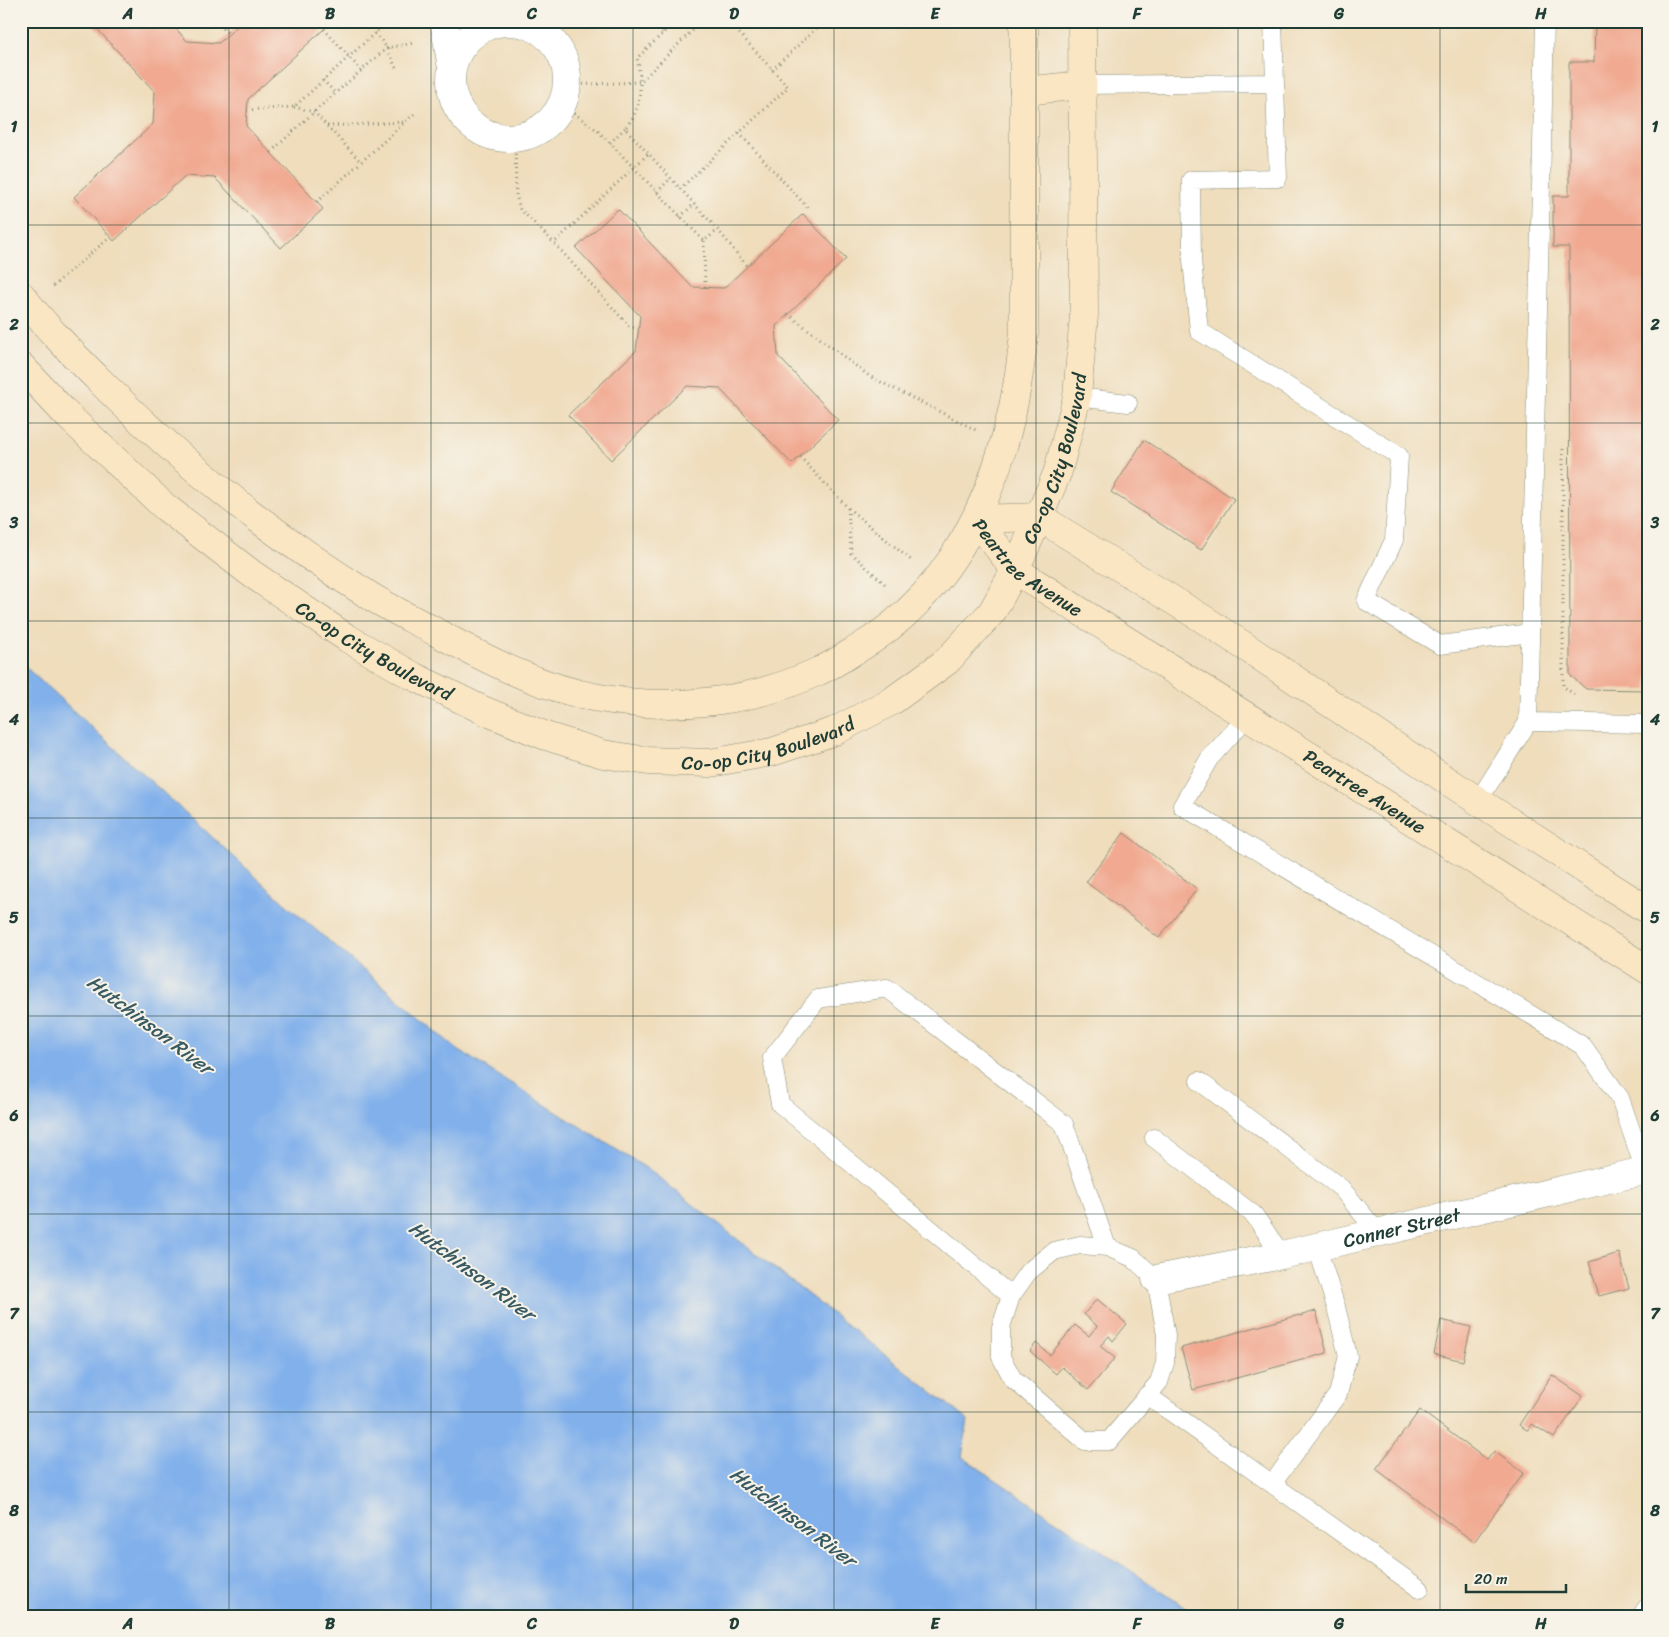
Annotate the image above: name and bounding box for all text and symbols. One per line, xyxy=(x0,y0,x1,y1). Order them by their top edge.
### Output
text: A xyxy=(122,0,133,28)
text: B xyxy=(325,0,336,28)
text: C xyxy=(526,0,538,28)
text: D xyxy=(729,0,739,28)
text: E xyxy=(931,0,941,28)
text: F xyxy=(1132,0,1143,28)
text: G xyxy=(1333,0,1345,28)
text: H xyxy=(1534,0,1547,28)
text: 1 xyxy=(11,112,18,141)
text: 1 xyxy=(1652,112,1659,141)
text: 2 xyxy=(8,310,19,339)
text: 2 xyxy=(1649,310,1660,339)
street label: Co-op City Boulevard xyxy=(1012,370,1096,549)
text: 3 xyxy=(9,508,19,537)
text: 3 xyxy=(1650,508,1660,537)
street label: Peartree Avenue xyxy=(964,511,1090,626)
street label: Co-op City Boulevard xyxy=(289,591,461,710)
text: 4 xyxy=(8,705,19,734)
text: 4 xyxy=(1649,705,1660,734)
street label: Co-op City Boulevard xyxy=(681,706,862,780)
street label: Peartree Avenue xyxy=(1297,740,1433,843)
text: 5 xyxy=(9,903,19,932)
text: 5 xyxy=(1650,903,1660,932)
water label: Hutchinson River xyxy=(79,966,224,1087)
text: 6 xyxy=(8,1101,19,1130)
text: 6 xyxy=(1649,1101,1660,1130)
street label: Conner Street xyxy=(1340,1197,1465,1257)
water label: Hutchinson River xyxy=(401,1212,546,1333)
text: 7 xyxy=(9,1299,20,1328)
text: 7 xyxy=(1650,1299,1661,1328)
water label: Hutchinson River xyxy=(722,1458,867,1579)
text: 8 xyxy=(8,1496,19,1525)
text: 8 xyxy=(1649,1496,1660,1525)
scale bar xyxy=(1466,1562,1566,1594)
text: 20 m xyxy=(1474,1566,1508,1592)
text: A xyxy=(122,1609,133,1637)
text: B xyxy=(325,1609,336,1637)
text: C xyxy=(526,1609,538,1637)
text: D xyxy=(729,1609,739,1637)
text: E xyxy=(931,1609,941,1637)
text: F xyxy=(1132,1609,1143,1637)
text: G xyxy=(1333,1609,1345,1637)
text: H xyxy=(1534,1609,1547,1637)

